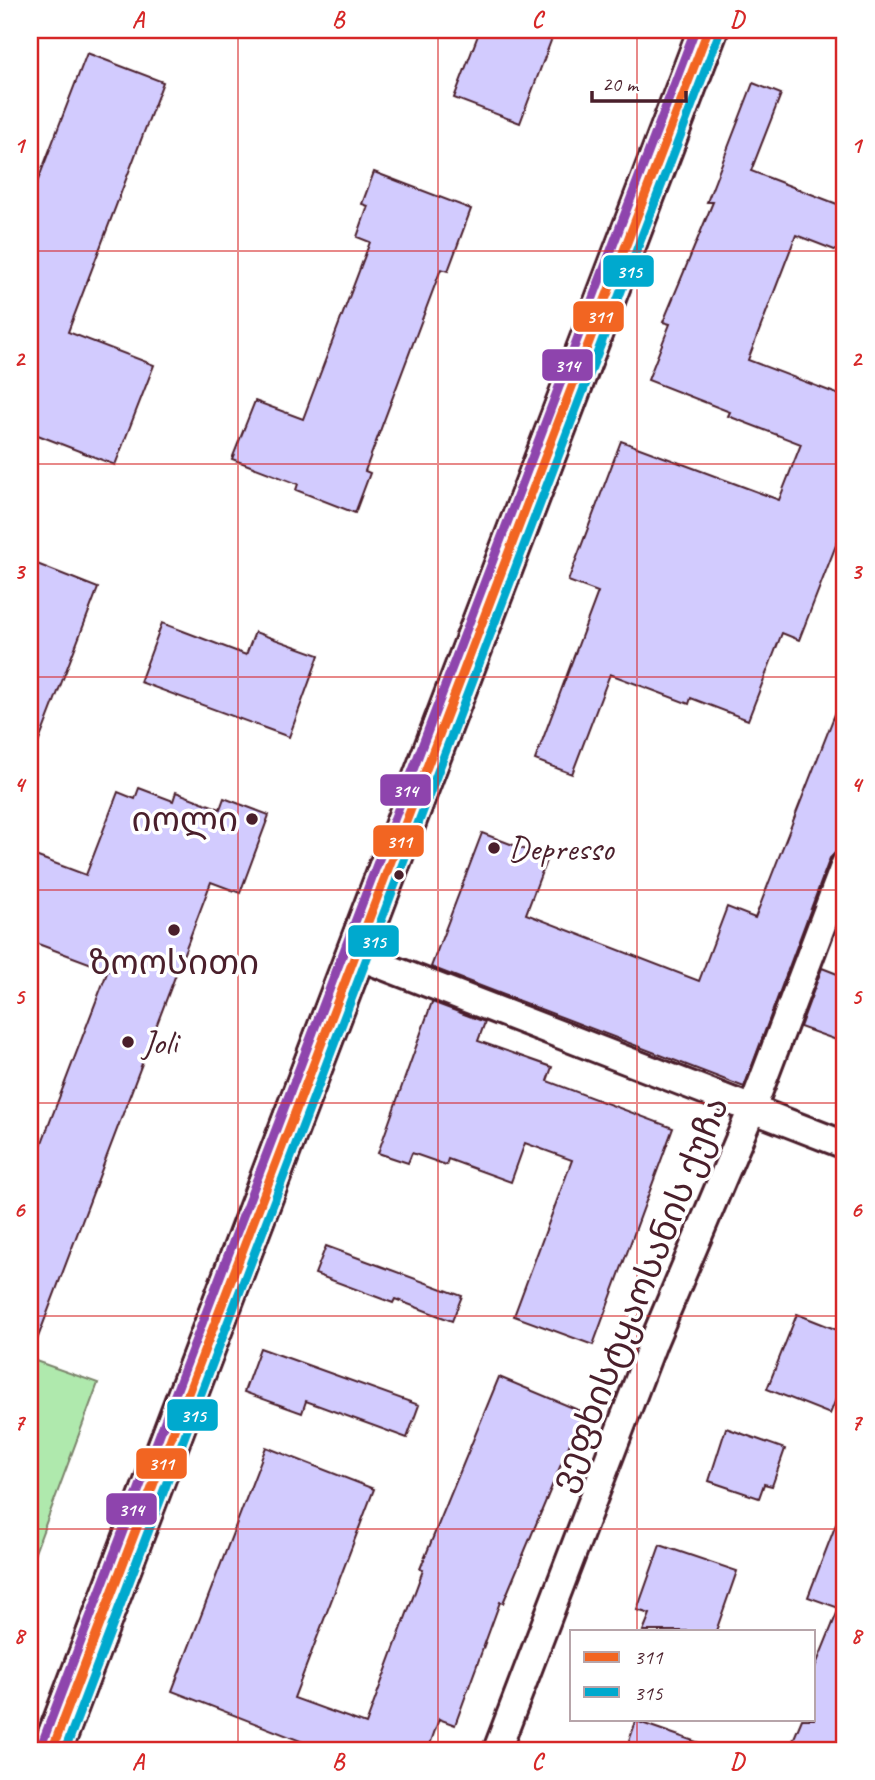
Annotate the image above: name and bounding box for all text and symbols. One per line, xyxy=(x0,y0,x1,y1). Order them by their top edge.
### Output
text: A xyxy=(132,5,146,34)
text: B xyxy=(332,5,346,34)
text: C xyxy=(532,5,546,34)
text: D xyxy=(730,5,746,34)
scale bar xyxy=(592,60,686,104)
text: 20 m xyxy=(602,71,640,97)
text: 1 xyxy=(14,131,27,160)
text: 1 xyxy=(851,131,864,160)
line badge: 315 xyxy=(602,254,655,288)
text: 315 xyxy=(616,260,643,284)
line badge: 311 xyxy=(572,300,625,333)
text: 311 xyxy=(586,305,614,329)
text: 2 xyxy=(14,344,27,373)
text: 2 xyxy=(851,344,864,373)
line badge: 314 xyxy=(541,348,594,382)
text: 314 xyxy=(554,354,582,378)
text: 3 xyxy=(14,557,27,586)
text: 3 xyxy=(851,557,864,586)
text: 4 xyxy=(14,770,27,799)
text: 4 xyxy=(851,770,864,799)
line badge: 314 xyxy=(379,773,432,807)
text: 314 xyxy=(392,779,420,803)
place label: იოლი xyxy=(132,797,238,842)
marker: იოლი xyxy=(244,811,260,827)
line badge: 311 xyxy=(372,824,425,858)
place label: Depresso xyxy=(508,826,615,871)
text: 311 xyxy=(386,830,414,854)
marker: Depresso xyxy=(486,840,502,856)
unlabelled marker xyxy=(392,868,406,882)
marker: ზოოსითი xyxy=(166,922,182,938)
line badge: 315 xyxy=(347,924,400,958)
text: 315 xyxy=(360,930,387,954)
place label: ზოოსითი xyxy=(89,940,259,985)
text: 5 xyxy=(14,982,26,1011)
text: 5 xyxy=(851,982,863,1011)
place label: Joli xyxy=(140,1020,182,1065)
marker: Joli xyxy=(120,1034,136,1050)
street label: ვეფხისტყაოსანის ქუჩა xyxy=(539,1090,739,1498)
text: 6 xyxy=(14,1195,27,1224)
text: 6 xyxy=(851,1195,864,1224)
line badge: 315 xyxy=(166,1398,219,1432)
text: 315 xyxy=(180,1404,207,1428)
text: 7 xyxy=(14,1408,27,1437)
text: 7 xyxy=(851,1408,864,1437)
line badge: 311 xyxy=(135,1447,188,1480)
text: 311 xyxy=(148,1452,176,1476)
line badge: 314 xyxy=(105,1492,158,1526)
text: 314 xyxy=(118,1498,146,1522)
text: 8 xyxy=(14,1621,27,1650)
text: 8 xyxy=(851,1621,864,1650)
legend xyxy=(570,1630,816,1720)
text: 311 xyxy=(634,1644,664,1670)
text: 315 xyxy=(634,1680,664,1706)
text: A xyxy=(132,1747,146,1776)
text: B xyxy=(332,1747,346,1776)
text: C xyxy=(532,1747,546,1776)
text: D xyxy=(730,1747,746,1776)

